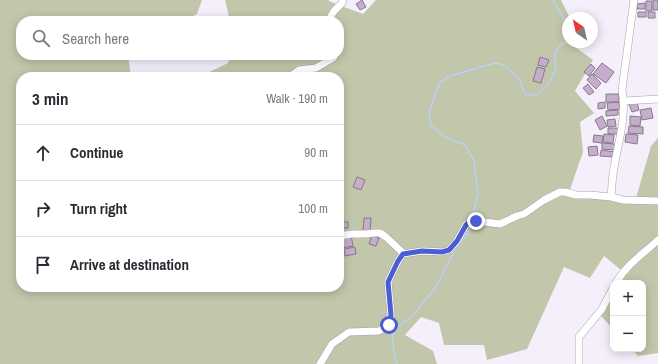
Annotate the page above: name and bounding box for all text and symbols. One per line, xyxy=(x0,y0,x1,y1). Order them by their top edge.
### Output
north arrow xyxy=(562,12,598,48)
search box xyxy=(16,16,344,60)
icon: search xyxy=(30,27,52,49)
text: Search here xyxy=(62,28,129,49)
text: 3 min xyxy=(32,87,68,110)
text: Walk · 190 m xyxy=(266,90,328,107)
icon: ahead xyxy=(32,142,54,164)
text: Continue xyxy=(70,142,123,163)
text: 90 m xyxy=(304,144,328,161)
icon: right xyxy=(32,198,54,220)
text: Turn right xyxy=(70,198,127,219)
text: 100 m xyxy=(298,200,328,217)
route end xyxy=(467,212,485,230)
icon: arrive xyxy=(32,254,54,276)
text: Arrive at destination xyxy=(70,254,189,275)
map controls xyxy=(610,280,646,352)
button: + xyxy=(610,280,646,316)
route start xyxy=(380,316,398,334)
button: − xyxy=(610,316,646,352)

